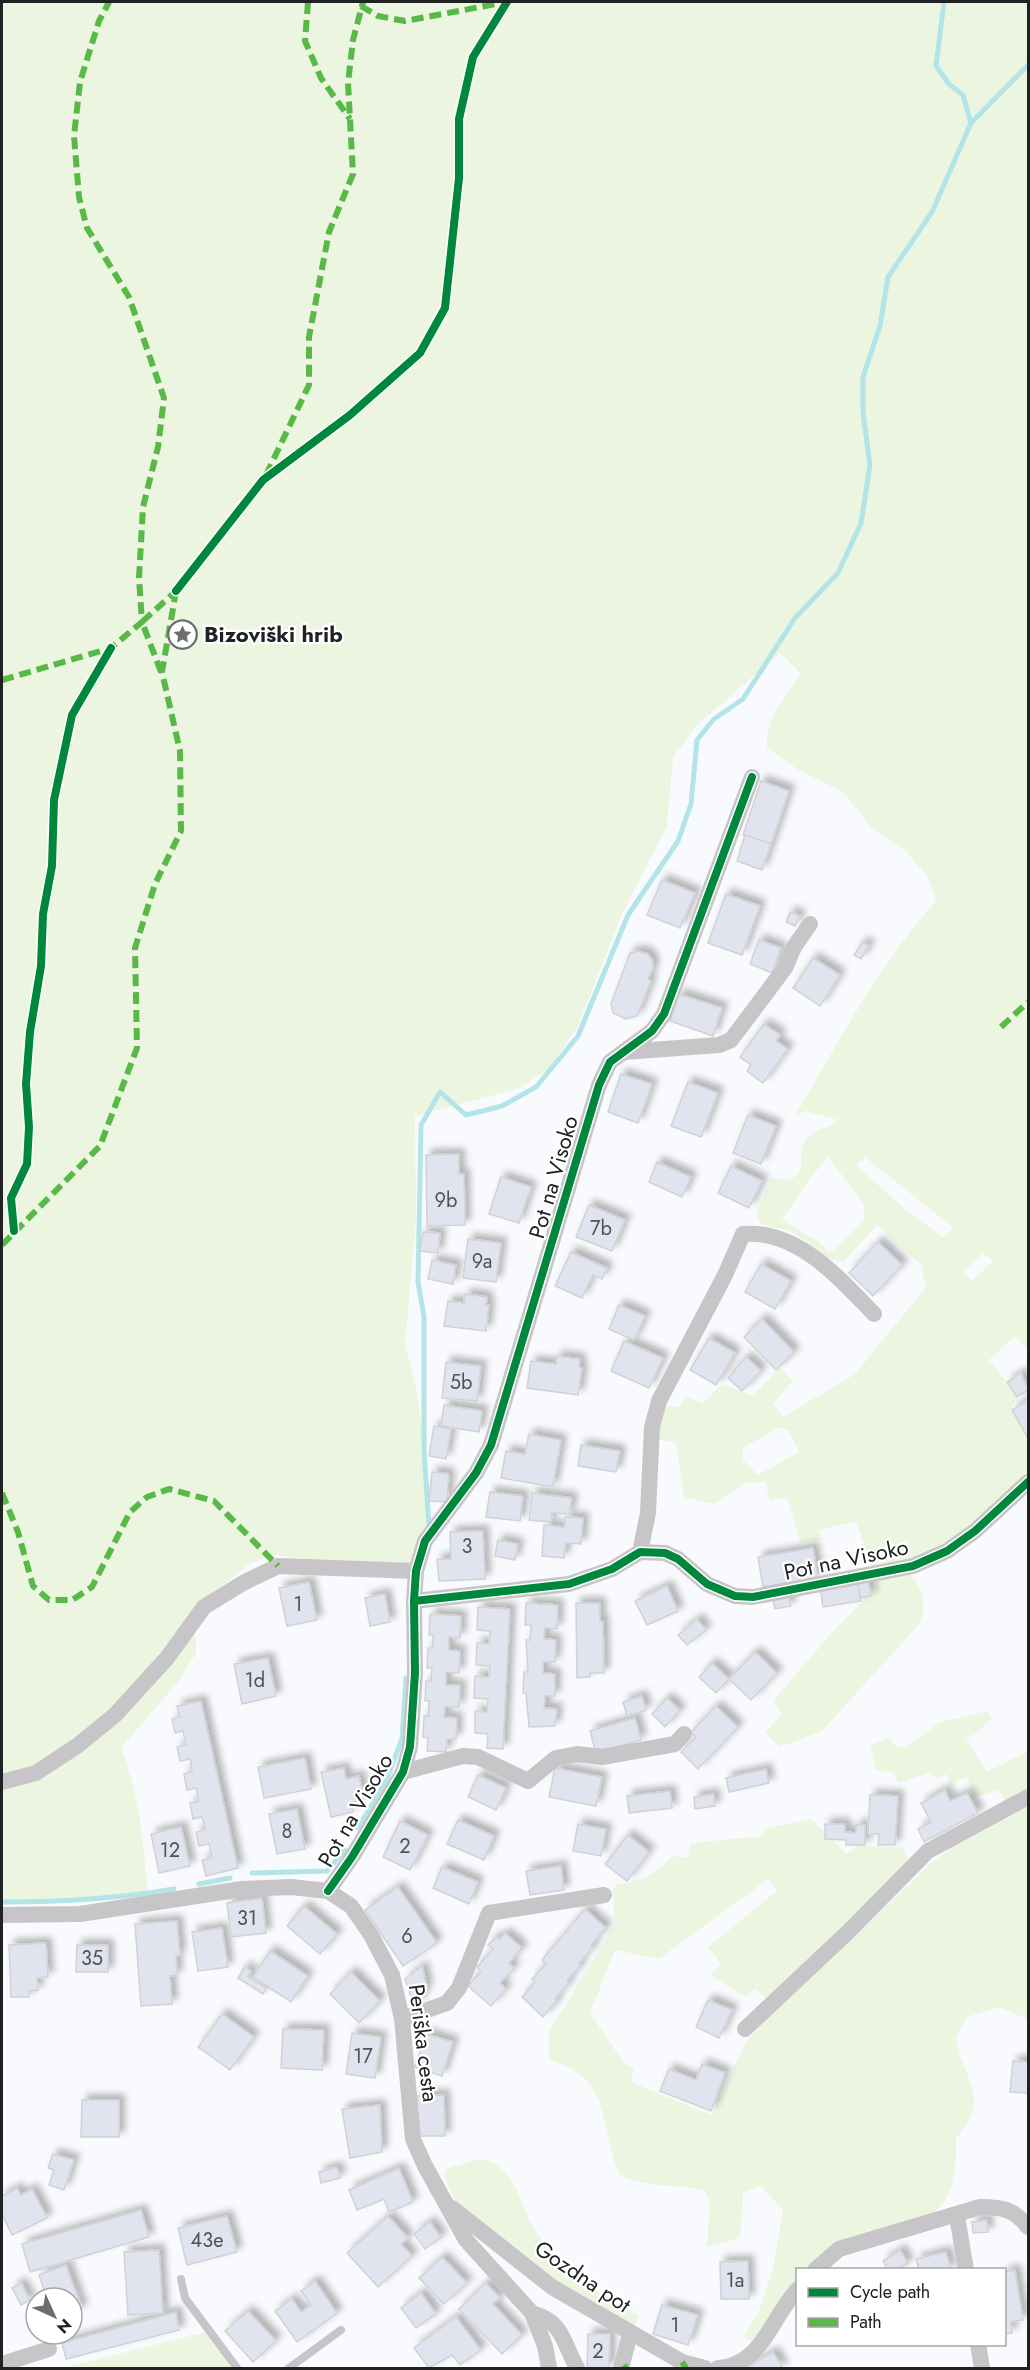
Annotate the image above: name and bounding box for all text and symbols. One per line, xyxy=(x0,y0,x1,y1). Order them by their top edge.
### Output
place icon: Bizoviški hrib xyxy=(167,618,199,650)
place label: Bizoviški hrib xyxy=(204,618,343,650)
street label: Pot na Visoko xyxy=(520,1112,586,1242)
house number: 9b xyxy=(435,1186,457,1215)
house number: 7b xyxy=(590,1214,612,1243)
house number: 9a xyxy=(472,1247,492,1276)
house number: 5b xyxy=(450,1368,472,1397)
street label: Pot na Visoko xyxy=(781,1530,911,1588)
house number: 3 xyxy=(462,1532,473,1561)
house number: 1 xyxy=(294,1590,303,1619)
house number: 1d xyxy=(245,1666,265,1695)
street label: Pot na Visoko xyxy=(310,1747,400,1873)
house number: 8 xyxy=(282,1817,292,1846)
house number: 2 xyxy=(399,1832,411,1861)
house number: 12 xyxy=(160,1836,180,1865)
house number: 31 xyxy=(237,1904,257,1933)
house number: 6 xyxy=(401,1922,413,1951)
house number: 35 xyxy=(81,1944,103,1973)
street label: Periška cesta xyxy=(401,1982,447,2104)
house number: 17 xyxy=(353,2042,373,2071)
house number: 43e xyxy=(191,2226,223,2255)
street label: Gozdna pot xyxy=(528,2232,638,2320)
house number: 1a xyxy=(726,2266,744,2295)
legend xyxy=(796,2268,1006,2346)
text: Cycle path xyxy=(850,2279,930,2305)
north arrow xyxy=(24,2286,84,2346)
text: Path xyxy=(850,2309,882,2335)
house number: 1 xyxy=(671,2311,680,2340)
text: N xyxy=(52,2314,77,2339)
house number: 2 xyxy=(592,2337,604,2366)

